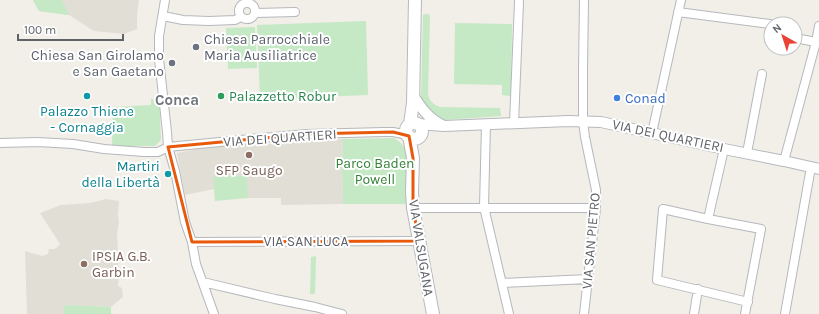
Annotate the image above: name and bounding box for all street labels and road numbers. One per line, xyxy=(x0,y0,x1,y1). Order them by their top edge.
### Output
street label: VIA DEI QUARTIERI xyxy=(611,116,725,156)
street label: VIA DEI QUARTIERI xyxy=(223,126,337,150)
street label: VIA SAN PIETRO xyxy=(578,192,604,290)
street label: VIA VALSUGANA xyxy=(405,199,437,297)
street label: VIA SAN LUCA xyxy=(264,233,348,250)

